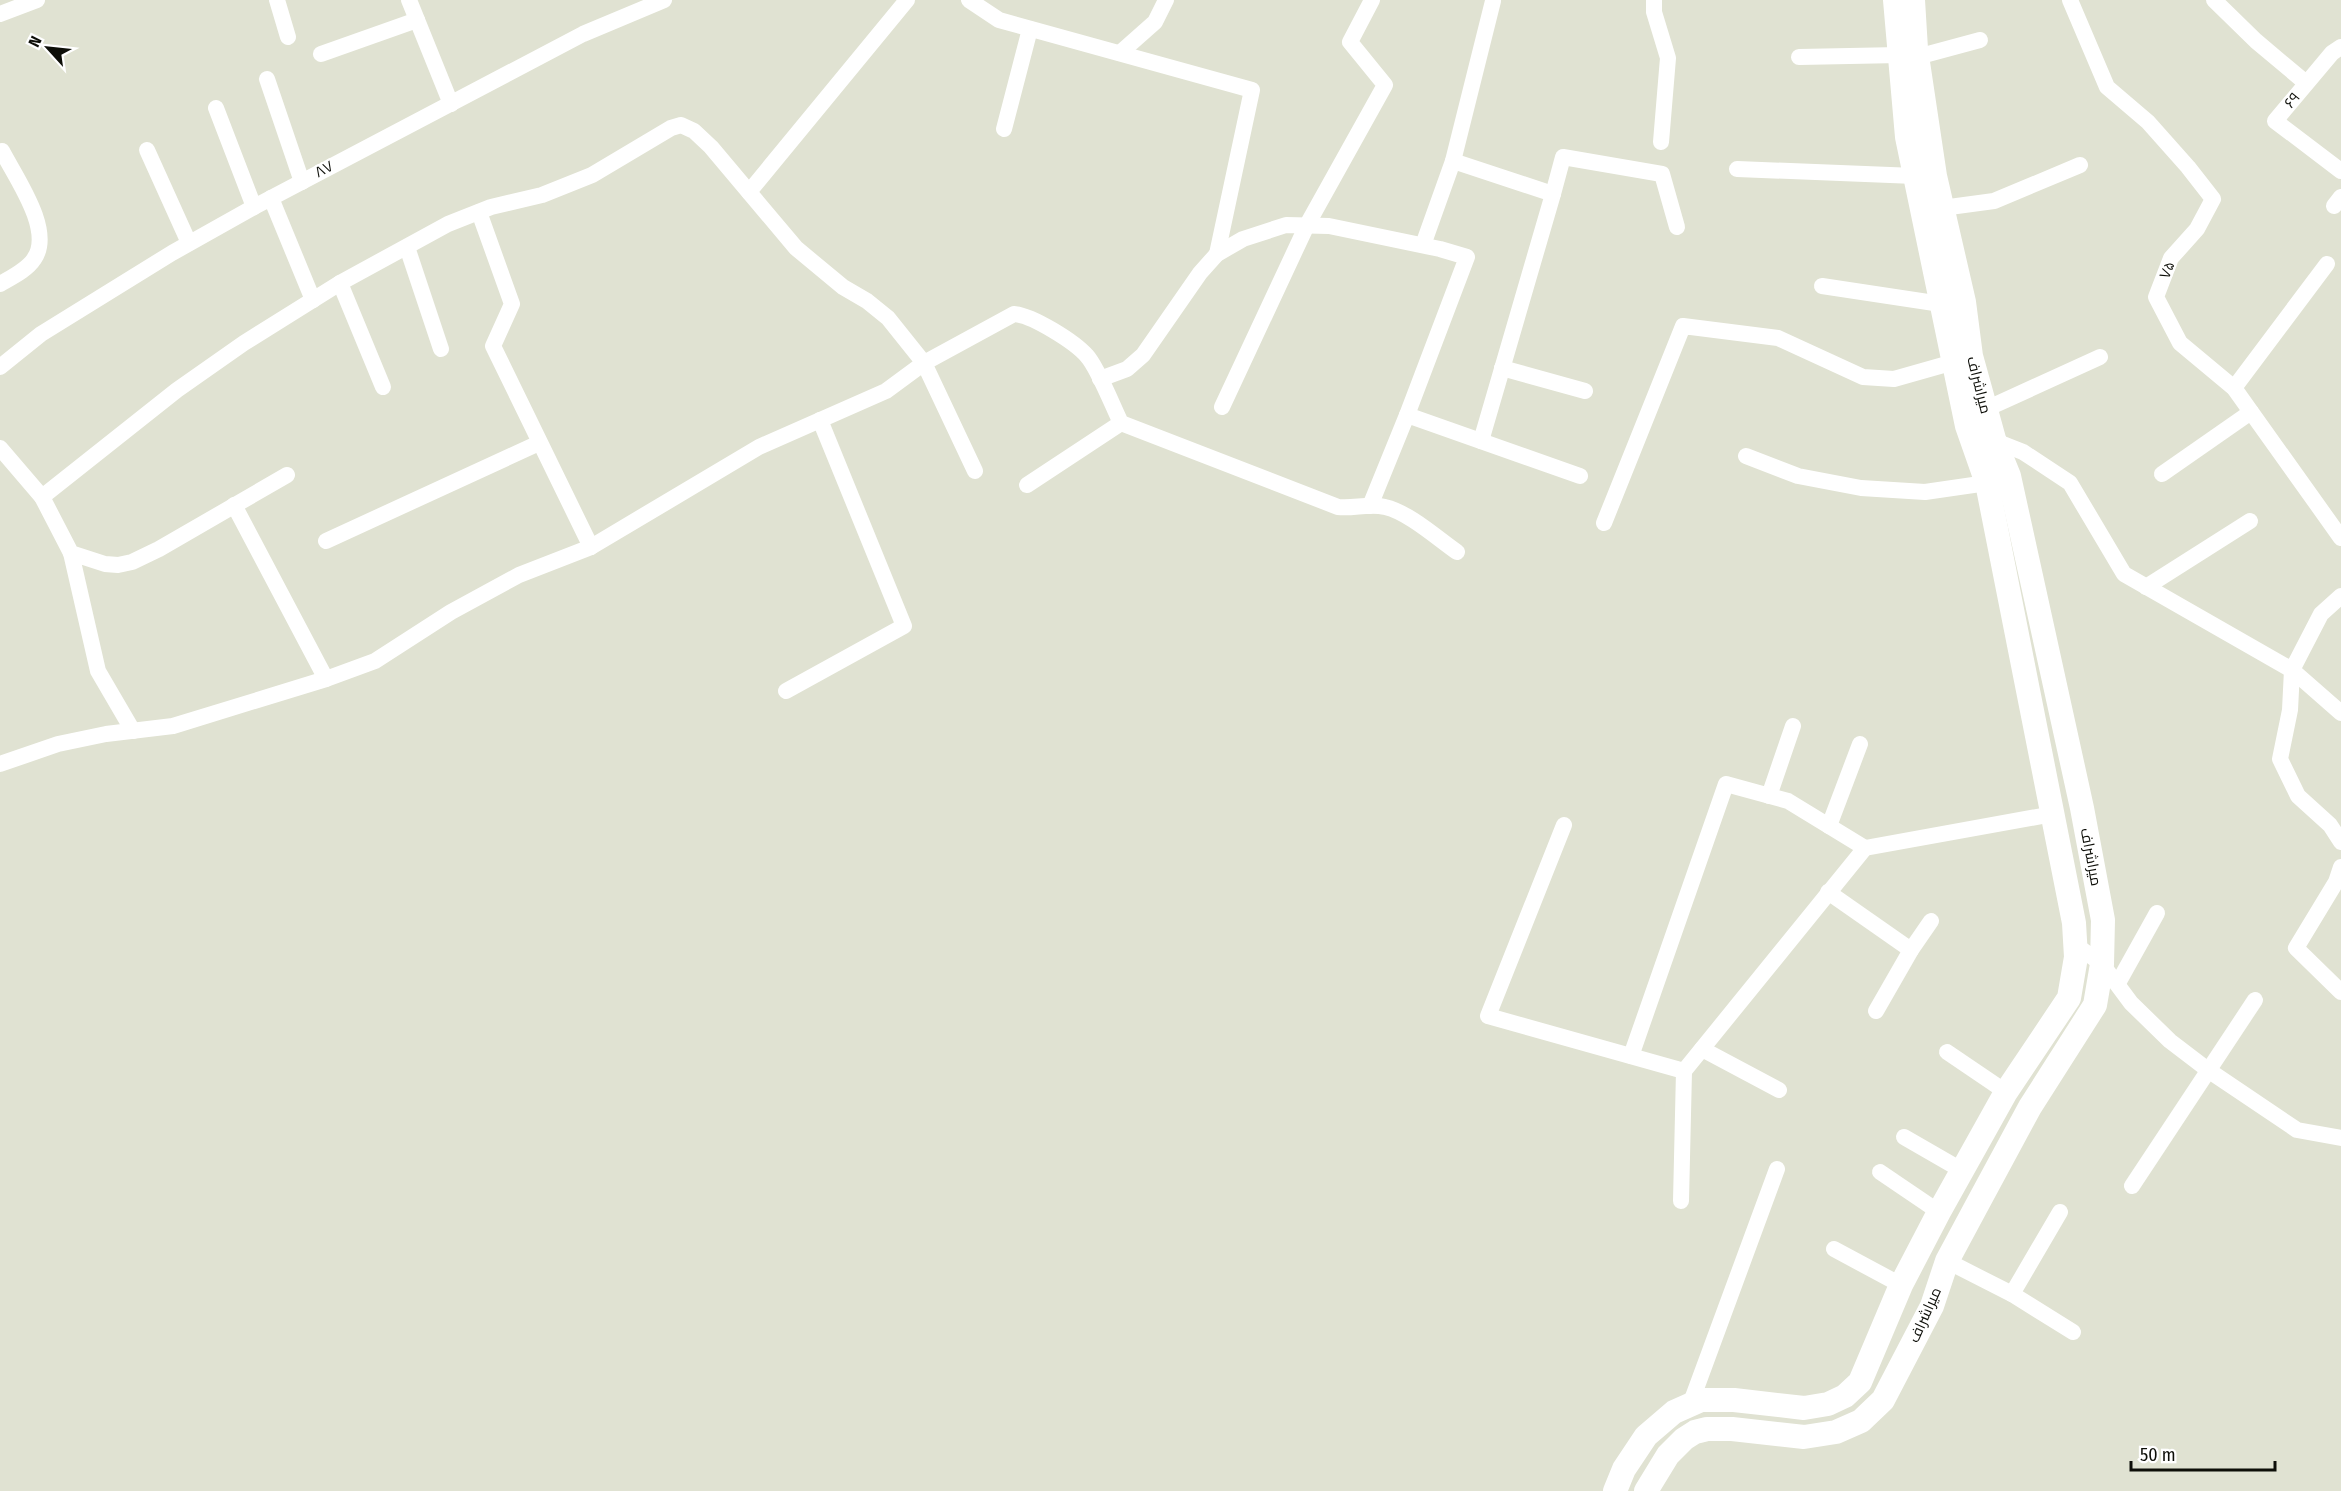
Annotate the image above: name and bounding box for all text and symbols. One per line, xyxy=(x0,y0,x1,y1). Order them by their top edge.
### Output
north arrow xyxy=(18,18,78,78)
text: N xyxy=(24,33,46,50)
street label: ۶۹ xyxy=(2280,89,2304,111)
street label: ۸۷ xyxy=(312,157,336,181)
street label: ۷۵ xyxy=(2155,258,2179,282)
street label: میراشراف xyxy=(1963,354,1995,416)
street label: میراشراف xyxy=(2077,826,2105,888)
street label: میراشراف xyxy=(1905,1284,1945,1346)
scale bar xyxy=(2131,1434,2275,1472)
text: 50 m xyxy=(2140,1444,2176,1466)

